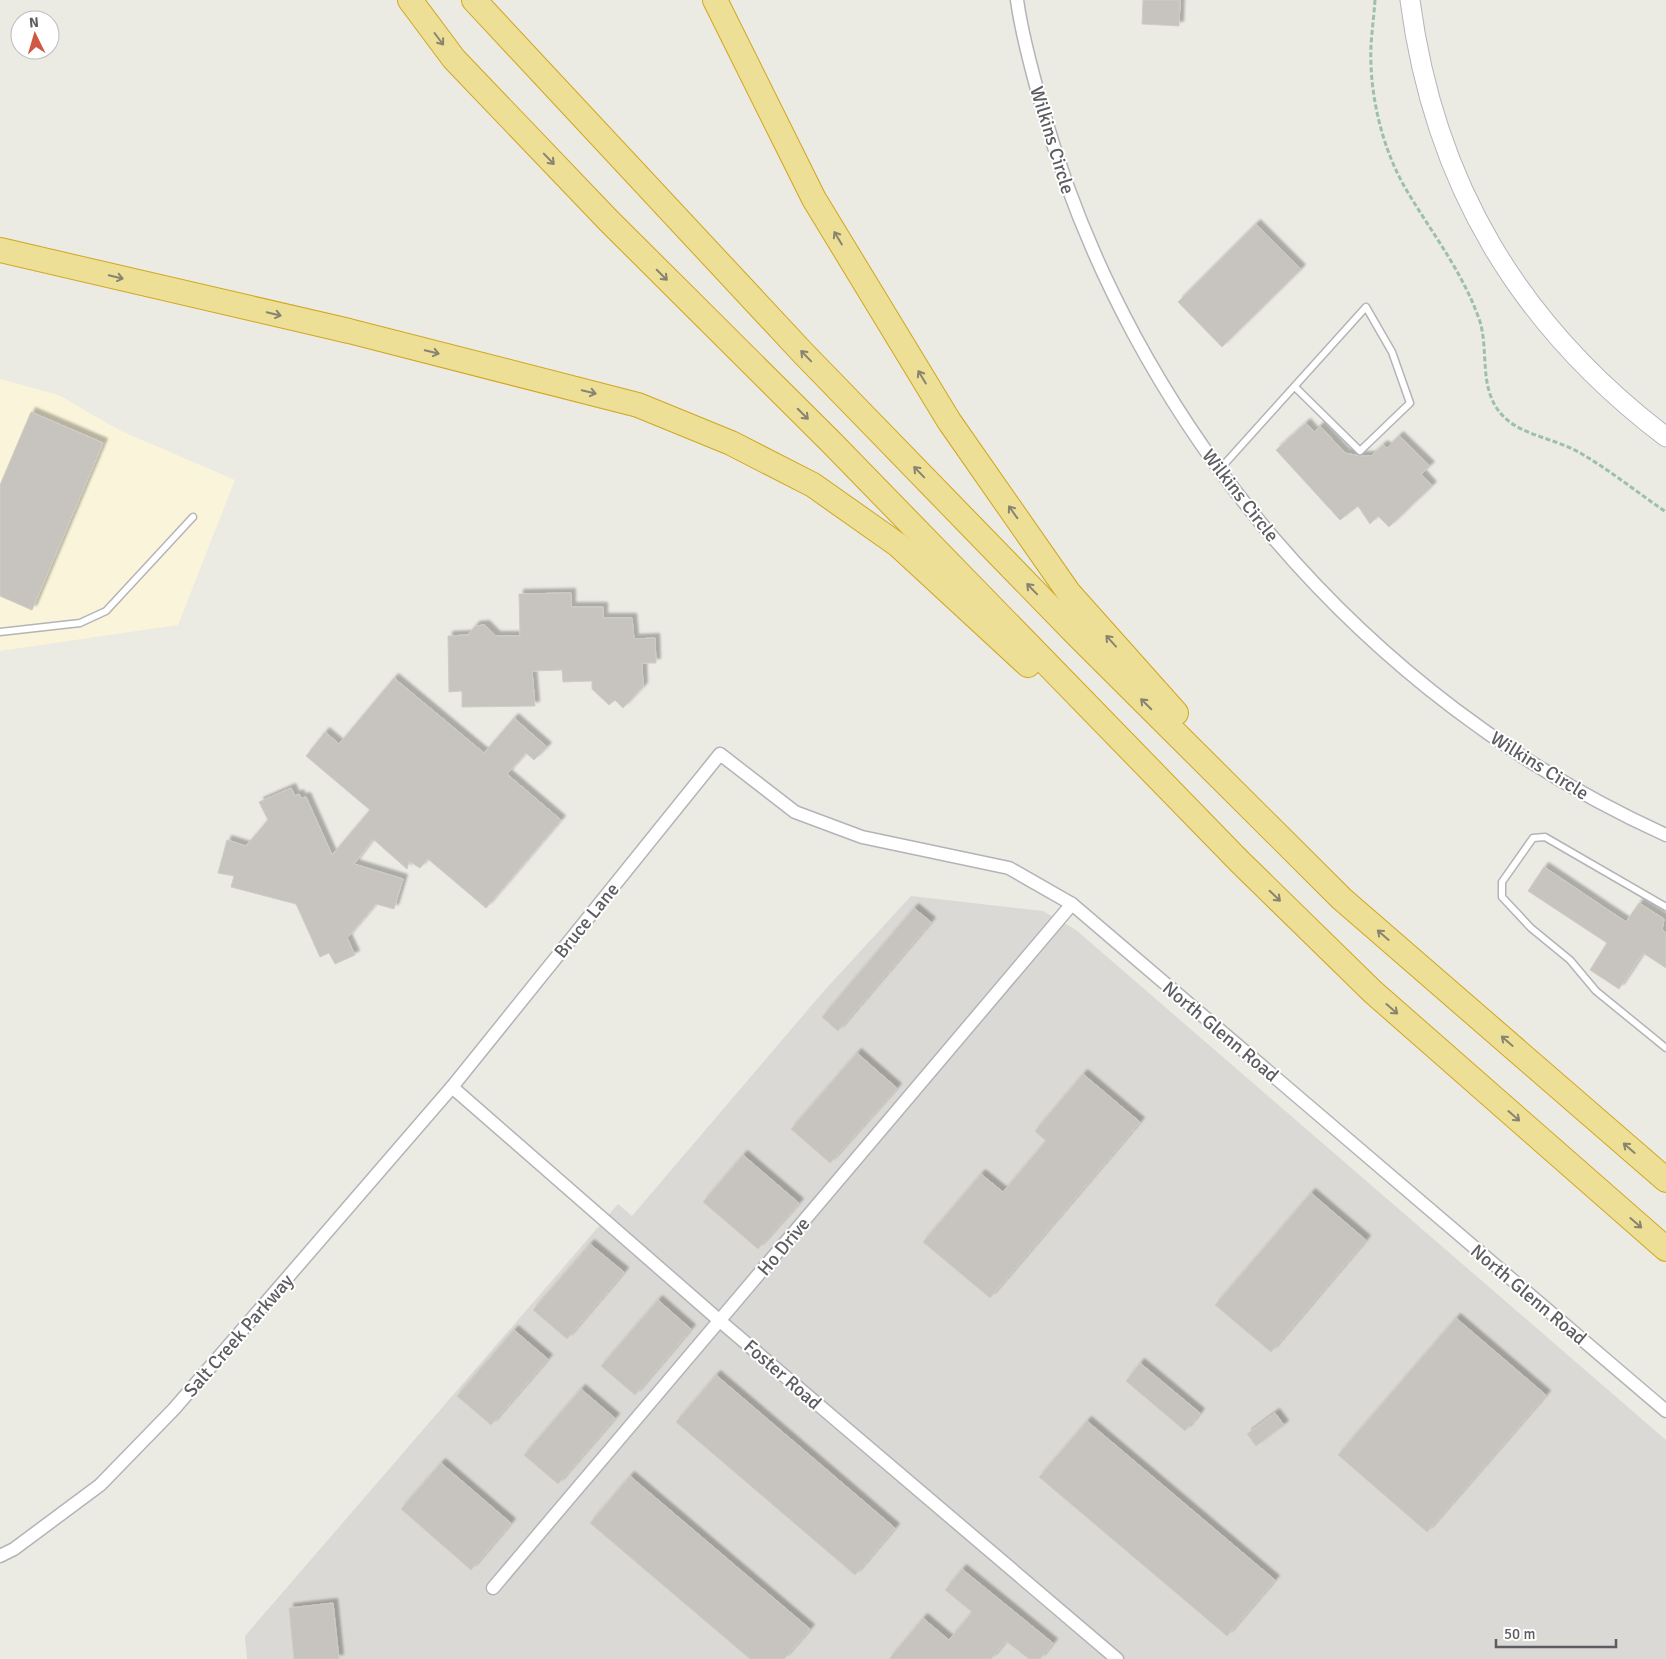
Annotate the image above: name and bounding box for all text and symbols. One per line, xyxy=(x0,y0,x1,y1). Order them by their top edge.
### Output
north arrow xyxy=(10,10,60,60)
text: N xyxy=(28,14,40,31)
one-way arrow xyxy=(434,32,444,46)
street label: Wilkins Circle xyxy=(1024,84,1080,197)
one-way arrow xyxy=(543,152,555,165)
one-way arrow xyxy=(833,232,843,246)
one-way arrow xyxy=(656,269,669,281)
one-way arrow xyxy=(107,273,123,282)
one-way arrow xyxy=(266,310,282,319)
one-way arrow xyxy=(423,348,439,357)
one-way arrow xyxy=(800,350,812,362)
one-way arrow xyxy=(917,371,927,385)
one-way arrow xyxy=(581,388,597,397)
one-way arrow xyxy=(796,408,809,420)
street label: Wilkins Circle xyxy=(1196,444,1284,547)
one-way arrow xyxy=(913,466,925,478)
one-way arrow xyxy=(1008,505,1018,519)
one-way arrow xyxy=(1026,583,1038,595)
one-way arrow xyxy=(1106,634,1117,647)
one-way arrow xyxy=(1140,698,1152,710)
street label: Wilkins Circle xyxy=(1486,726,1593,806)
street label: Bruce Lane xyxy=(549,878,625,963)
one-way arrow xyxy=(1268,890,1281,902)
one-way arrow xyxy=(1377,929,1390,941)
street label: North Glenn Road xyxy=(1157,976,1283,1087)
one-way arrow xyxy=(1385,1003,1398,1015)
one-way arrow xyxy=(1500,1035,1513,1047)
one-way arrow xyxy=(1507,1110,1520,1121)
one-way arrow xyxy=(1623,1142,1636,1153)
street label: Ho Drive xyxy=(752,1212,815,1281)
one-way arrow xyxy=(1630,1217,1643,1228)
street label: North Glenn Road xyxy=(1465,1239,1591,1350)
street label: Salt Creek Parkway xyxy=(179,1269,299,1402)
street label: Foster Road xyxy=(738,1334,826,1415)
scale bar xyxy=(1496,1616,1616,1648)
text: 50 m xyxy=(1504,1625,1535,1643)

